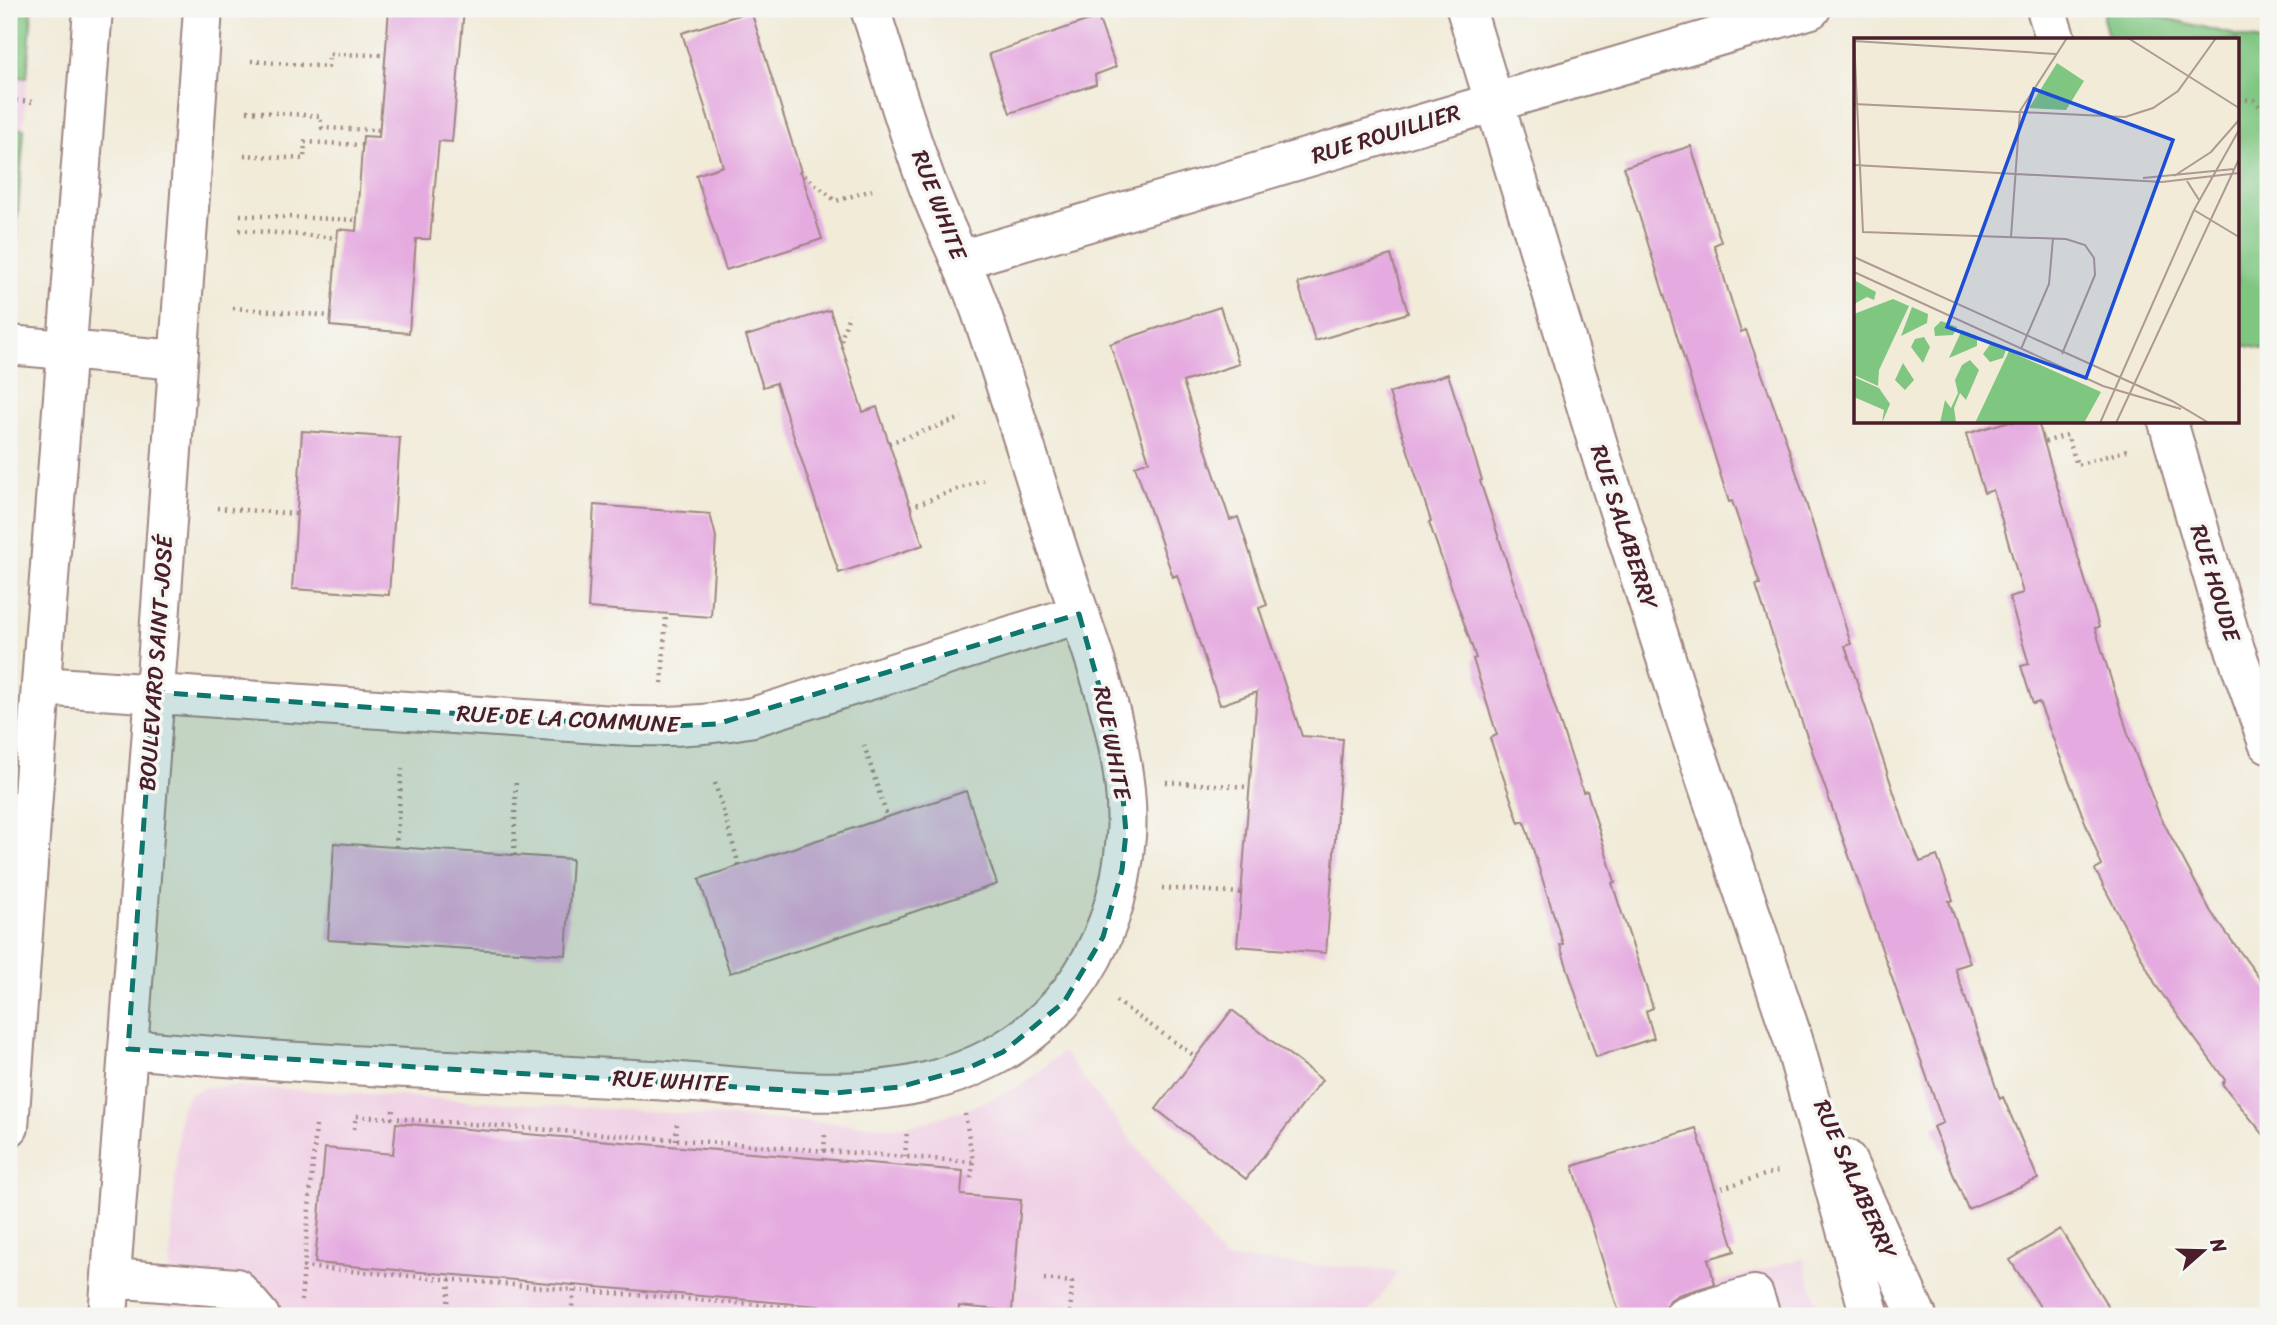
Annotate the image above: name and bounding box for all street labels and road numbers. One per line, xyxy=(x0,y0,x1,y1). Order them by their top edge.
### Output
street label: RUE ROUILLIER xyxy=(1306,92,1466,176)
street label: RUE WHITE xyxy=(899,144,979,267)
street label: RUE SALABERRY xyxy=(1578,439,1670,616)
street label: RUE HOUDE xyxy=(2178,519,2253,648)
street label: BOULEVARD SAINT-JOSÉ xyxy=(127,532,185,792)
street label: RUE WHITE xyxy=(1081,683,1143,805)
street label: RUE DE LA COMMUNE xyxy=(456,693,682,745)
street label: RUE WHITE xyxy=(612,1058,730,1105)
street label: RUE SALABERRY xyxy=(1802,1093,1909,1266)

